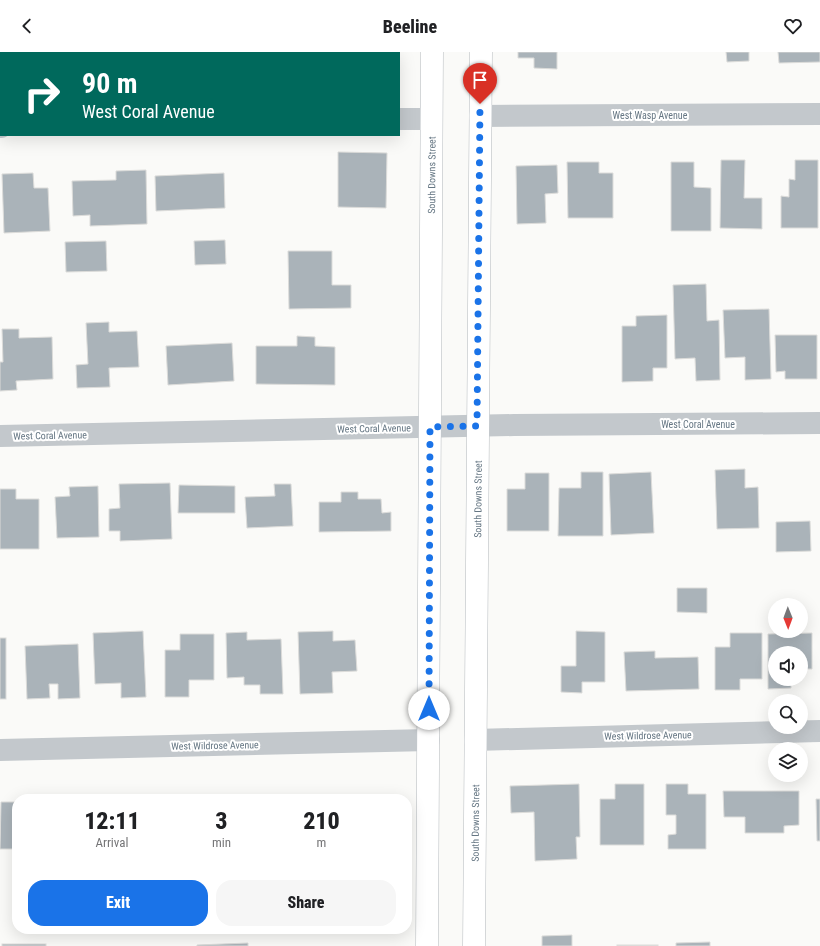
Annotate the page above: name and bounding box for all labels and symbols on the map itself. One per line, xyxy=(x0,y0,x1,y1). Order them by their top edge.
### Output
pin xyxy=(463,63,497,104)
street label: West Wasp Avenue xyxy=(613,110,688,121)
street label: South Downs Street xyxy=(426,136,438,214)
street label: West Coral Avenue xyxy=(661,419,735,430)
street label: West Coral Avenue xyxy=(337,422,411,435)
street label: West Coral Avenue xyxy=(13,429,87,442)
street label: South Downs Street xyxy=(472,460,484,538)
north arrow xyxy=(768,598,808,638)
position arrow xyxy=(408,688,450,730)
street label: West Wildrose Avenue xyxy=(604,729,692,742)
street label: West Wildrose Avenue xyxy=(171,739,259,752)
street label: South Downs Street xyxy=(470,784,481,862)

